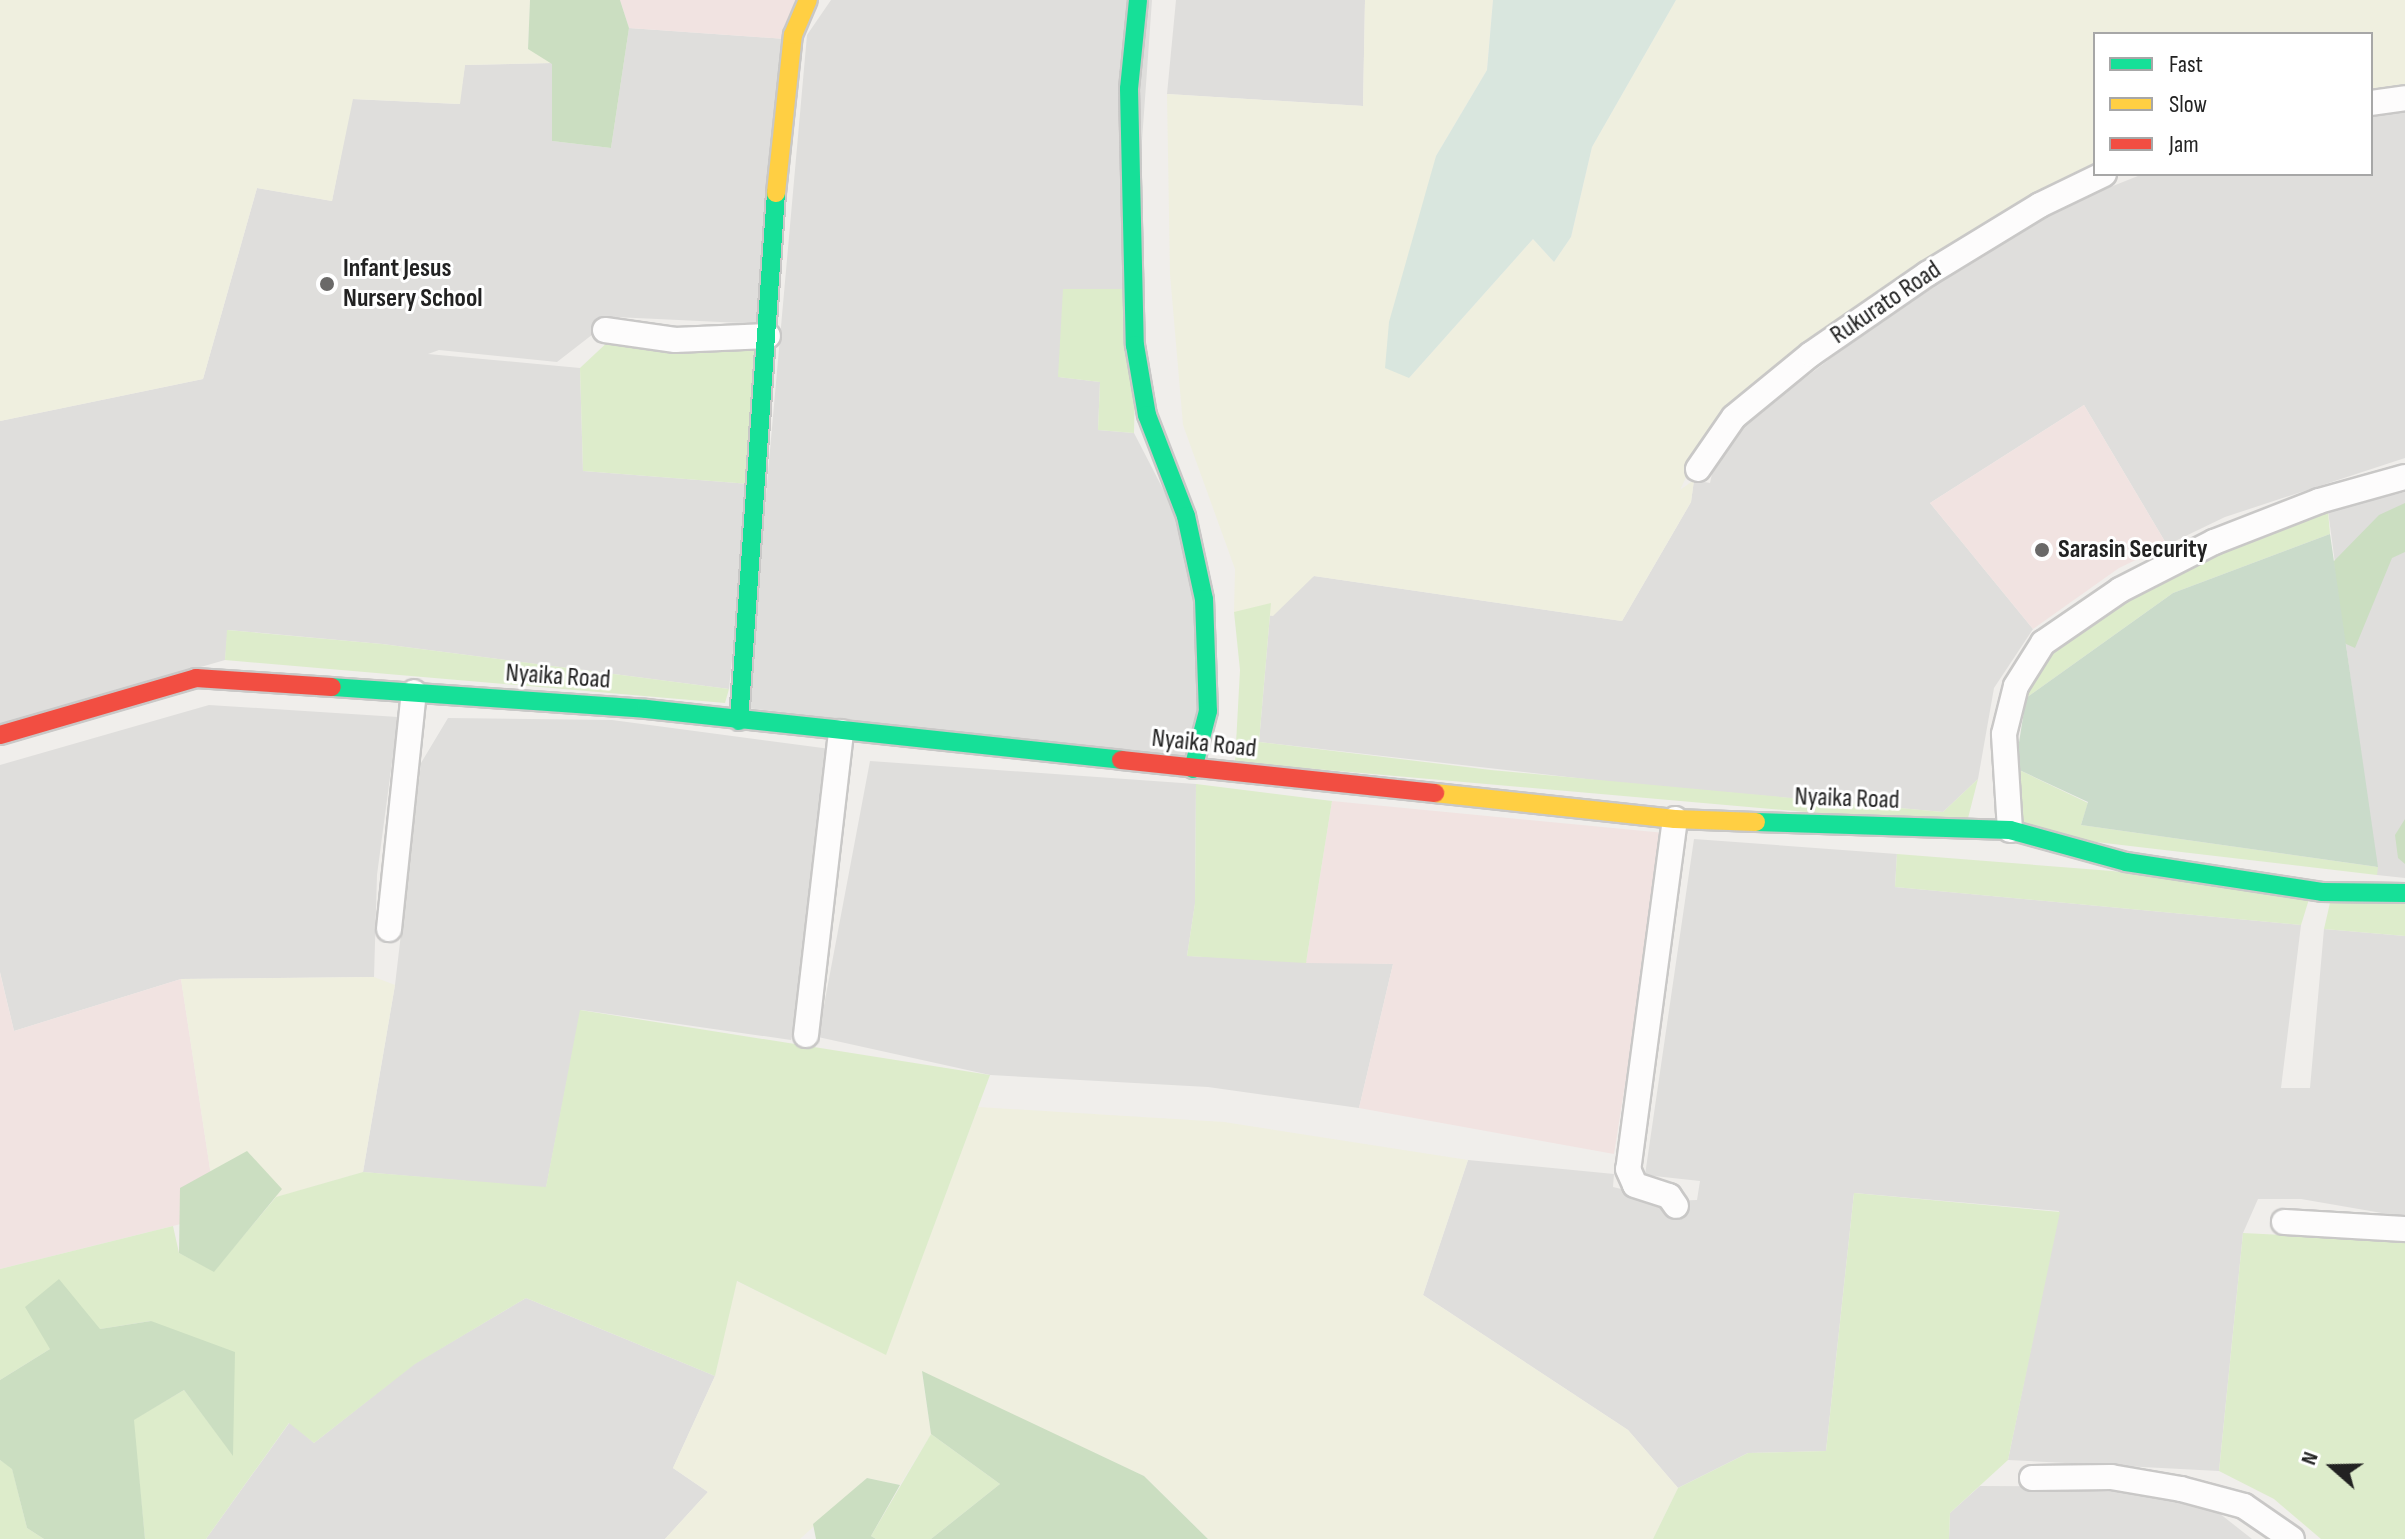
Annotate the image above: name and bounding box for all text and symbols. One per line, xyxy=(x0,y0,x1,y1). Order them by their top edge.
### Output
legend xyxy=(2093,32,2373,176)
text: Fast xyxy=(2169,50,2203,79)
text: Slow xyxy=(2169,90,2207,119)
text: Jam xyxy=(2169,130,2199,159)
place label: Infant Jesus Nursery School xyxy=(343,253,483,314)
street label: Rukurato Road xyxy=(1825,255,1947,351)
marker: Infant Jesus Nursery School xyxy=(318,275,336,293)
place label: Sarasin Security xyxy=(2058,534,2208,566)
marker: Sarasin Security xyxy=(2033,541,2051,559)
street label: Nyaika Road xyxy=(504,658,612,696)
street label: Nyaika Road xyxy=(1150,723,1258,765)
street label: Nyaika Road xyxy=(1794,782,1900,816)
north arrow xyxy=(2293,1427,2373,1507)
text: N xyxy=(2295,1448,2325,1469)

